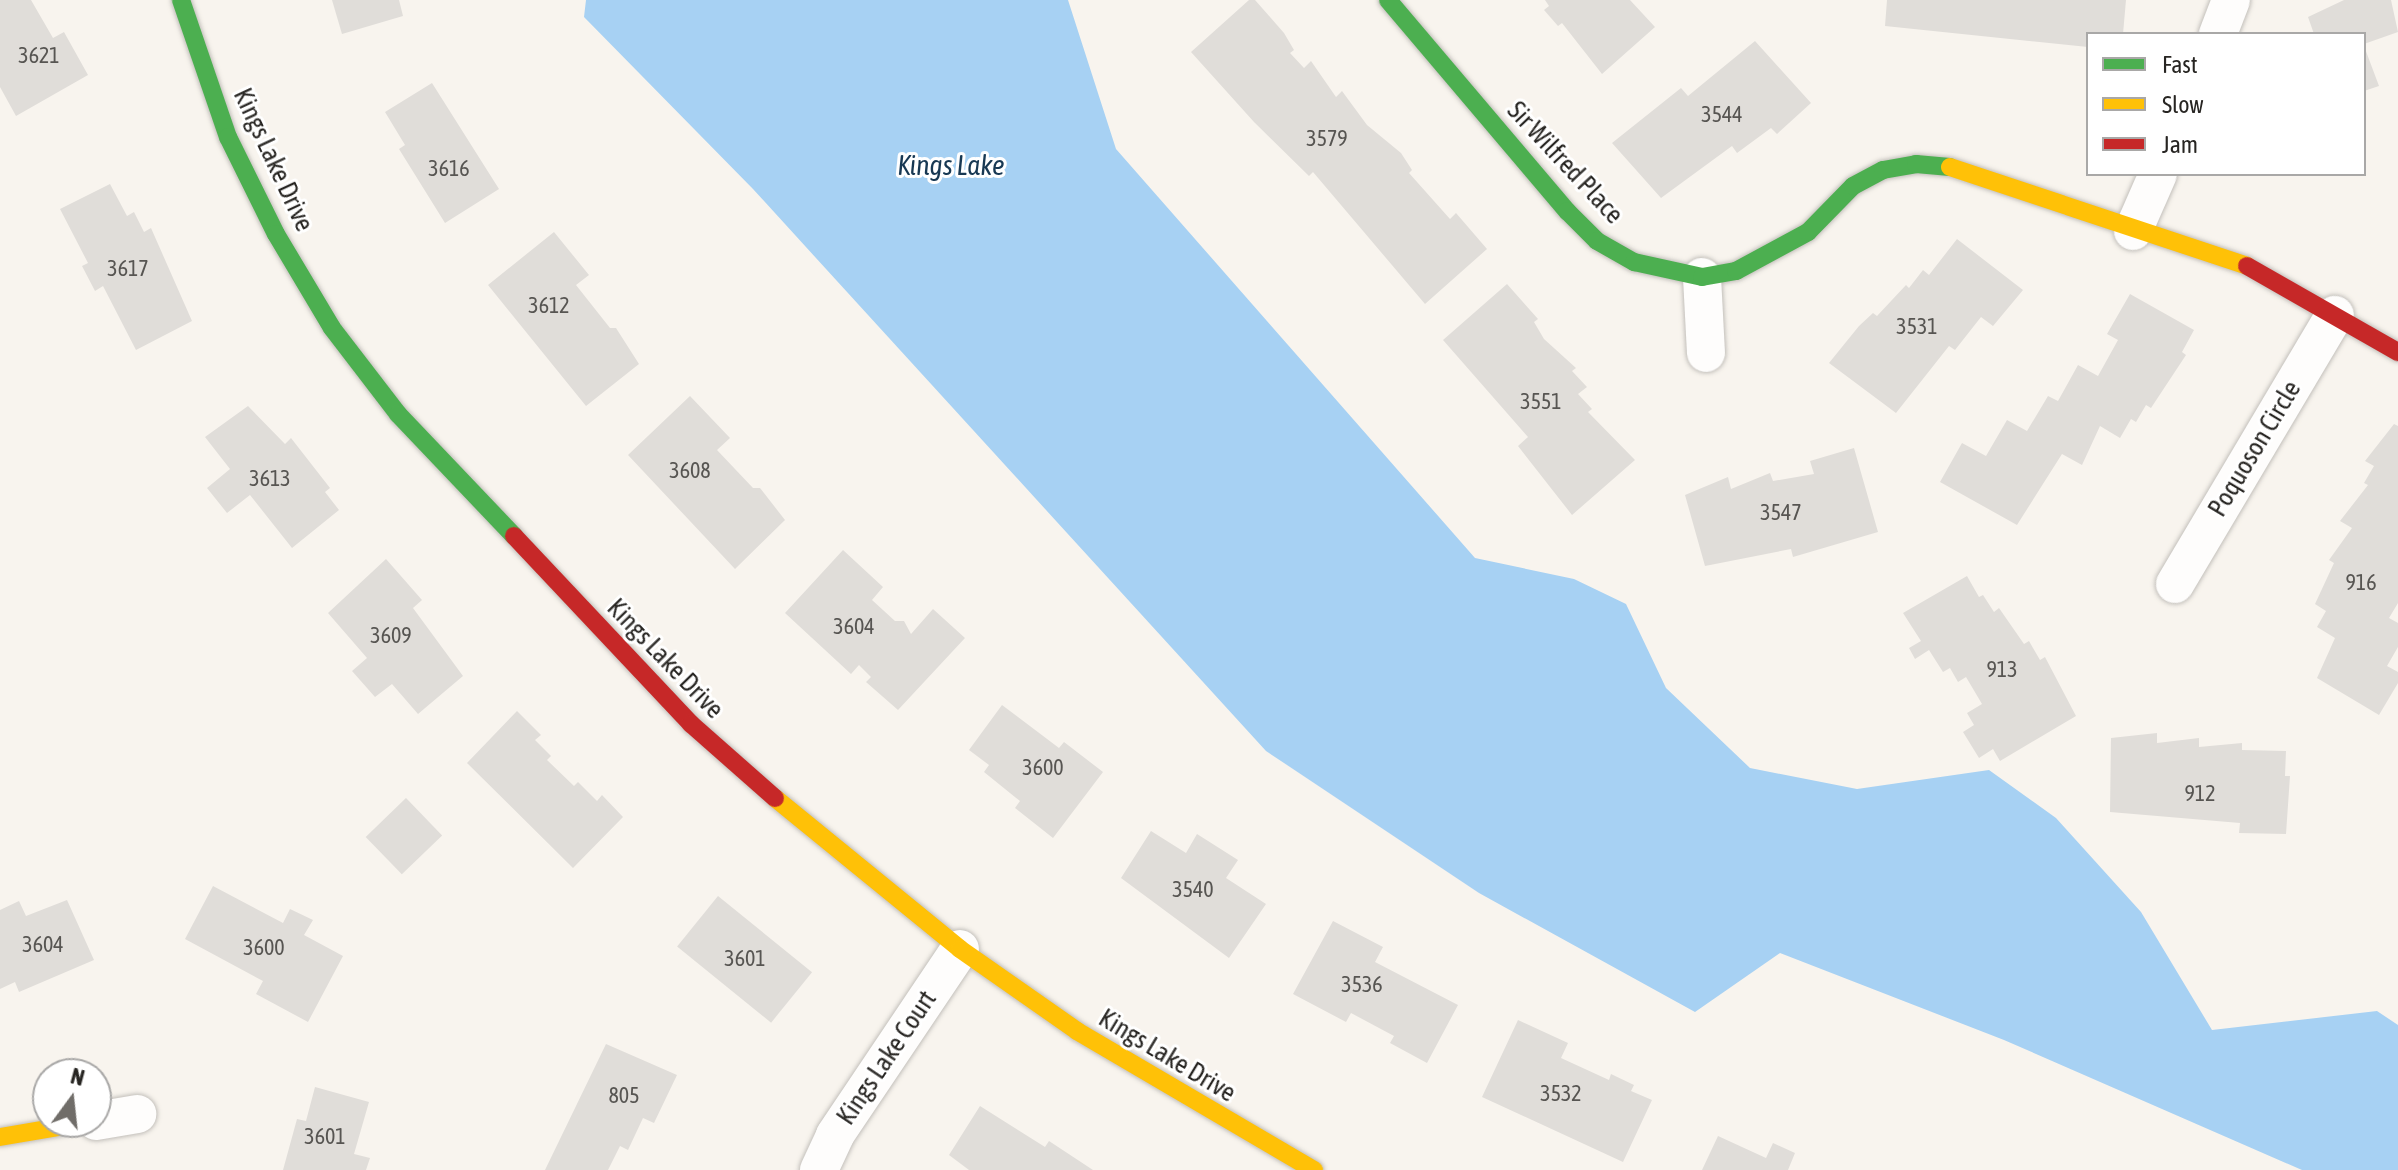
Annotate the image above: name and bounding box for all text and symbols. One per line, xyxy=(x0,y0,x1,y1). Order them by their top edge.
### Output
legend xyxy=(2086,32,2366,176)
house number: 3621 xyxy=(18,43,60,69)
text: Fast xyxy=(2162,51,2198,78)
street label: Kings Lake Drive xyxy=(226,84,320,236)
text: Slow xyxy=(2162,91,2204,118)
street label: Sir Wilfred Place xyxy=(1501,96,1629,230)
house number: 3544 xyxy=(1701,102,1743,128)
house number: 3579 xyxy=(1306,126,1348,152)
text: Jam xyxy=(2162,131,2198,158)
water label: Kings Lake xyxy=(897,148,1005,182)
house number: 3616 xyxy=(428,156,470,182)
house number: 3617 xyxy=(107,256,149,282)
house number: 3612 xyxy=(528,293,570,319)
house number: 3531 xyxy=(1896,314,1938,340)
street label: Poquoson Circle xyxy=(2202,375,2308,523)
house number: 3551 xyxy=(1520,389,1562,415)
house number: 3608 xyxy=(669,458,711,484)
house number: 3613 xyxy=(249,466,291,492)
house number: 3547 xyxy=(1760,500,1802,526)
house number: 916 xyxy=(2345,570,2377,596)
street label: Kings Lake Drive xyxy=(600,593,730,725)
house number: 3604 xyxy=(833,614,875,640)
house number: 3609 xyxy=(370,623,412,649)
house number: 913 xyxy=(1986,657,2018,683)
house number: 3600 xyxy=(1022,755,1064,781)
house number: 912 xyxy=(2184,781,2216,807)
house number: 3540 xyxy=(1172,877,1214,903)
house number: 3604 xyxy=(22,932,64,958)
house number: 3600 xyxy=(243,935,285,961)
house number: 3601 xyxy=(724,946,766,972)
house number: 3536 xyxy=(1341,972,1383,998)
street label: Kings Lake Court xyxy=(831,985,943,1131)
street label: Kings Lake Drive xyxy=(1093,1003,1241,1109)
north arrow xyxy=(32,1058,112,1138)
text: N xyxy=(68,1063,87,1091)
house number: 3532 xyxy=(1540,1081,1582,1107)
house number: 805 xyxy=(608,1083,640,1109)
house number: 3601 xyxy=(304,1124,346,1150)

